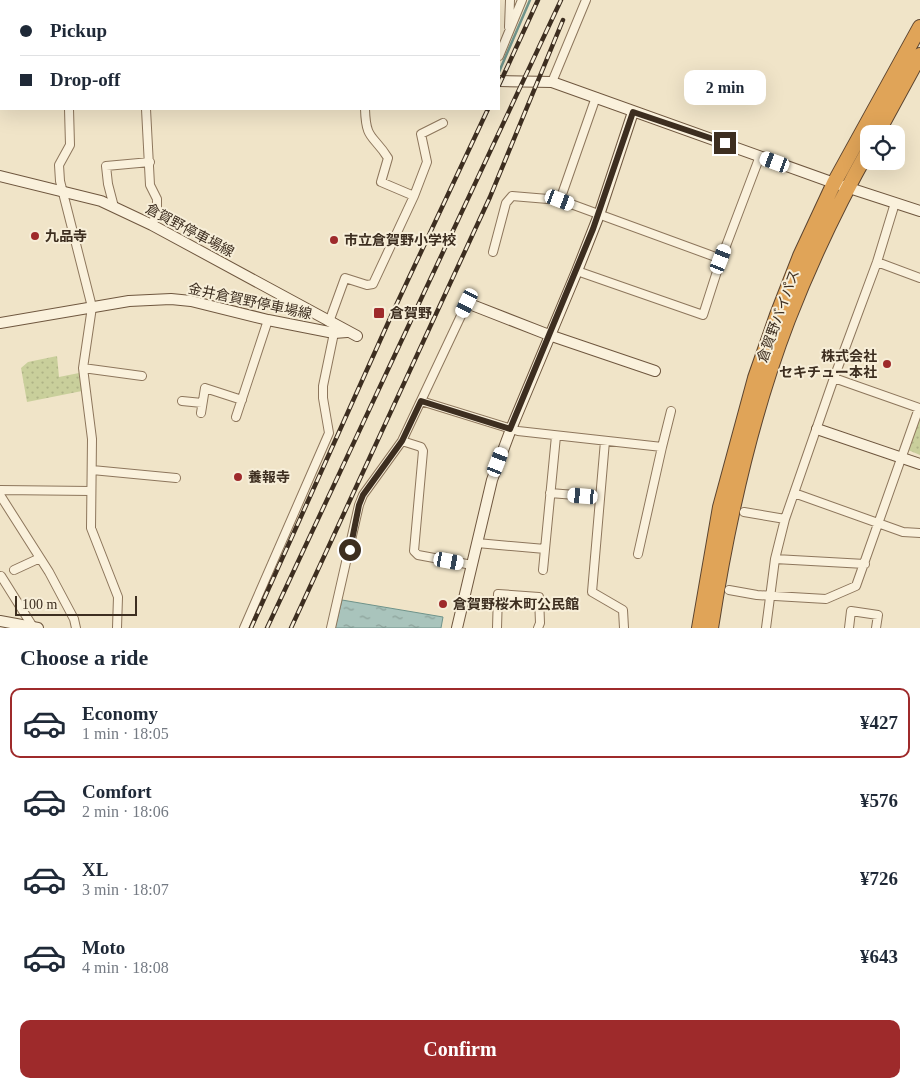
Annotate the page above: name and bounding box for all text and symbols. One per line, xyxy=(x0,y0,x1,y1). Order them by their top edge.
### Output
text: Pickup xyxy=(50,20,107,41)
text: Drop-off xyxy=(50,69,120,90)
callout: 2 min xyxy=(684,70,766,106)
text: 2 min xyxy=(706,79,744,96)
map controls xyxy=(860,125,905,170)
button: locate xyxy=(860,125,905,170)
route end xyxy=(714,132,736,154)
car xyxy=(758,150,791,174)
car xyxy=(543,188,576,212)
street label: 倉賀野停車場線 xyxy=(143,201,237,260)
place label: 九品寺 xyxy=(45,229,87,244)
marker: 九品寺 xyxy=(29,230,41,242)
place label: 市立倉賀野小学校 xyxy=(344,233,456,248)
marker: 市立倉賀野小学校 xyxy=(328,234,340,246)
car xyxy=(708,242,733,276)
street label: 倉賀野バイパス xyxy=(755,268,802,365)
street label: 金井倉賀野停車場線 xyxy=(187,280,313,322)
car xyxy=(453,286,480,320)
marker: 倉賀野 xyxy=(372,306,386,320)
place label: 倉賀野 xyxy=(390,306,432,321)
place label: 株式会社 セキチュー本社 xyxy=(779,348,877,380)
marker: 株式会社 セキチュー本社 xyxy=(881,358,893,370)
car xyxy=(485,445,510,479)
place label: 養報寺 xyxy=(248,470,290,485)
marker: 養報寺 xyxy=(232,471,244,483)
car xyxy=(567,487,598,505)
route start xyxy=(339,539,361,561)
car xyxy=(432,551,465,571)
scale bar xyxy=(15,593,138,616)
text: 100 m xyxy=(22,597,57,612)
place label: 倉賀野桜木町公民館 xyxy=(453,597,579,612)
marker: 倉賀野桜木町公民館 xyxy=(437,598,449,610)
text: Choose a ride xyxy=(20,645,148,670)
icon: car xyxy=(22,701,67,746)
text: Economy xyxy=(82,703,158,724)
text: ¥427 xyxy=(860,712,898,733)
text: 1 min · 18:05 xyxy=(82,725,169,742)
icon: car xyxy=(22,779,67,824)
text: Comfort xyxy=(82,781,152,802)
text: ¥576 xyxy=(860,790,898,811)
text: 2 min · 18:06 xyxy=(82,803,169,820)
icon: car xyxy=(22,857,67,902)
text: XL xyxy=(82,859,108,880)
text: ¥726 xyxy=(860,868,898,889)
text: 3 min · 18:07 xyxy=(82,881,169,898)
icon: car xyxy=(22,935,67,980)
text: Moto xyxy=(82,937,125,958)
text: ¥643 xyxy=(860,946,898,967)
text: 4 min · 18:08 xyxy=(82,959,169,976)
button: Confirm xyxy=(20,1020,900,1078)

